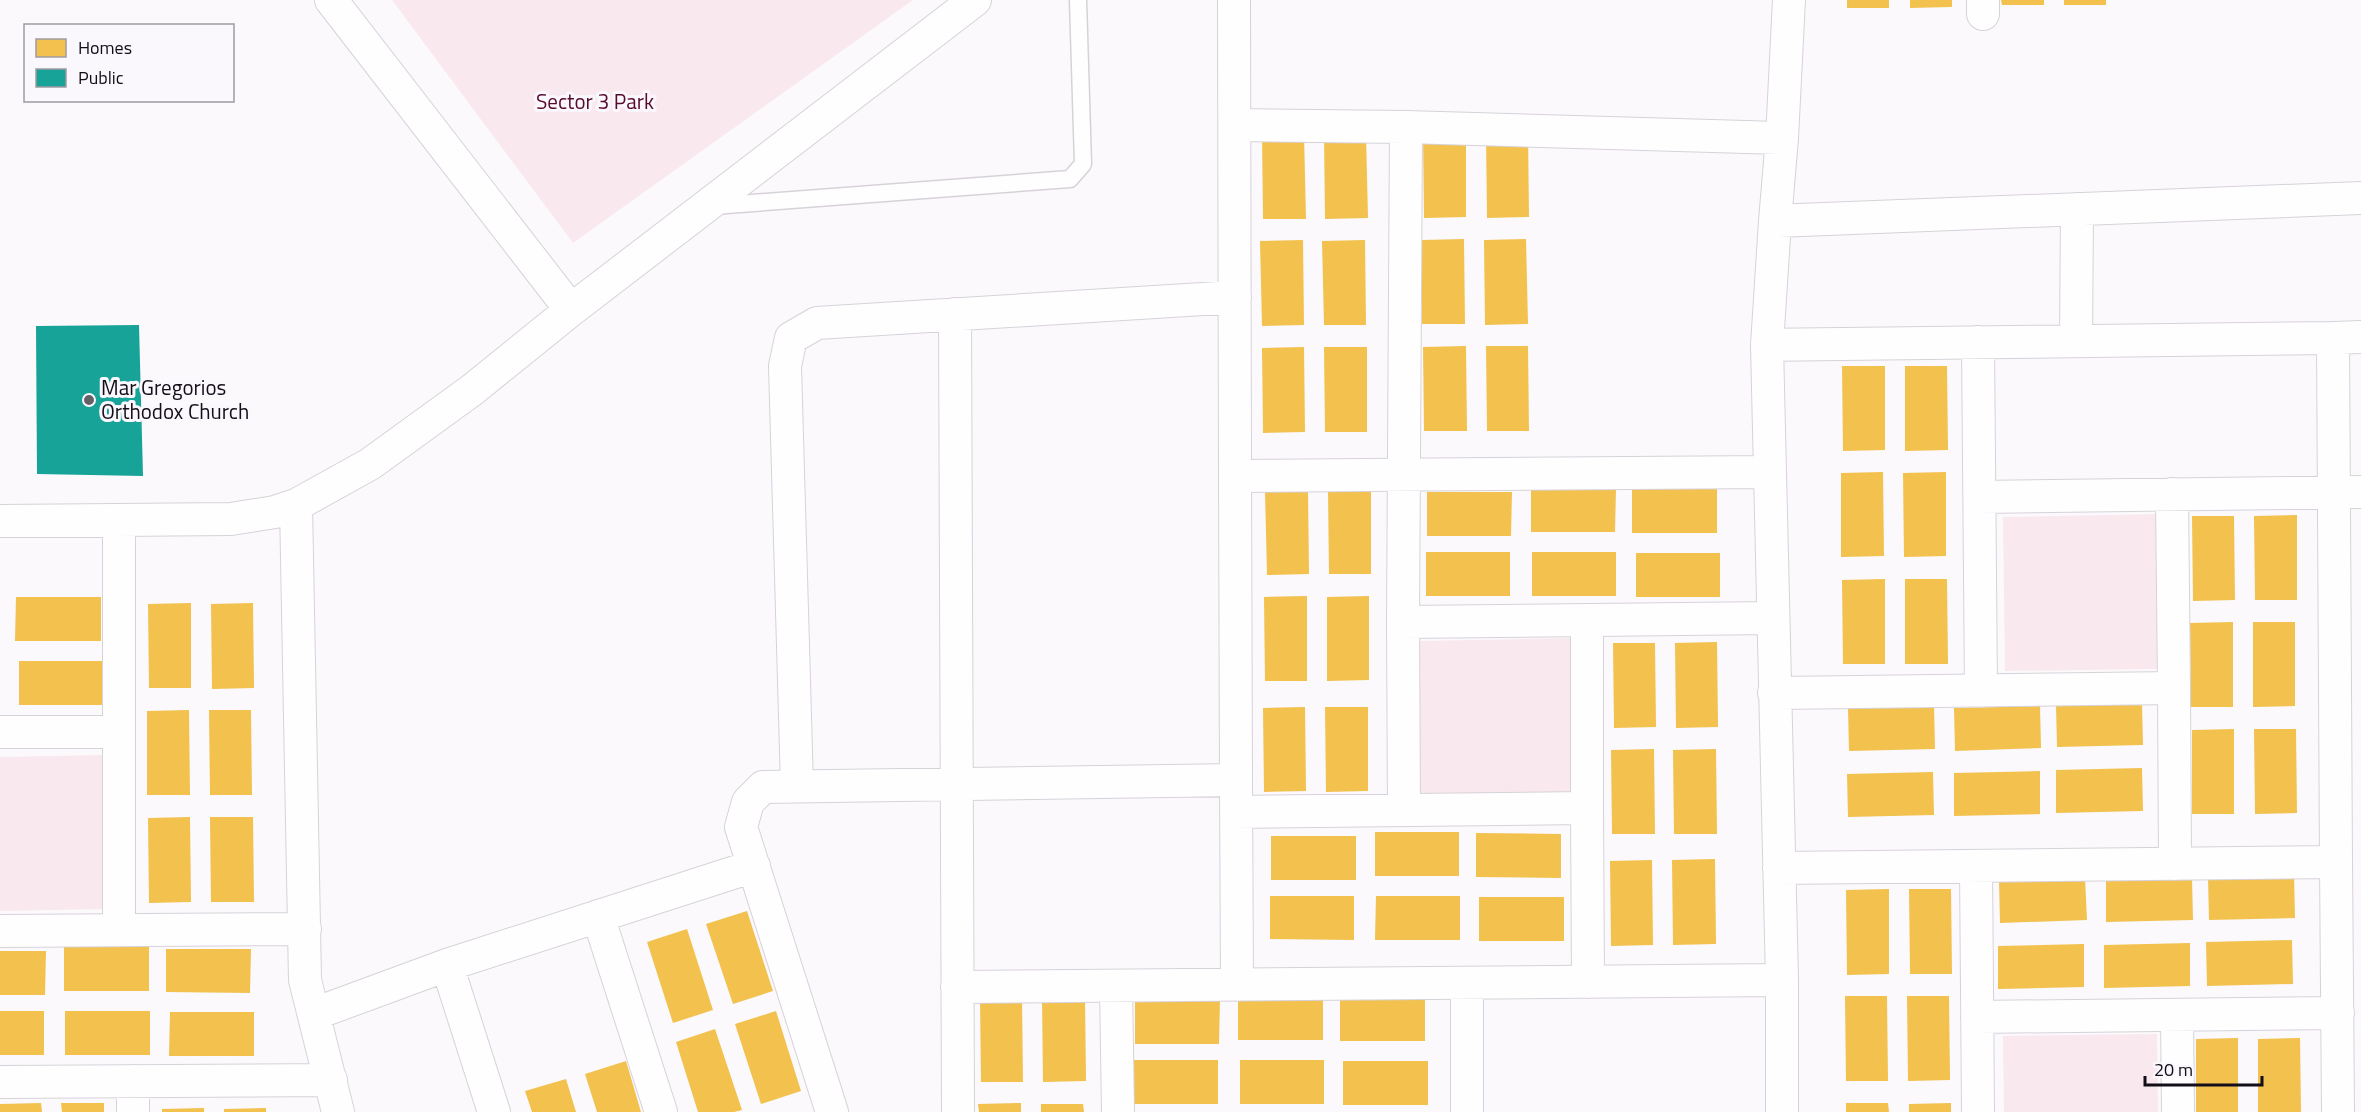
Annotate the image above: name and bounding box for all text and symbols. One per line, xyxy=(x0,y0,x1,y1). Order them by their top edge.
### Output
legend xyxy=(24,24,234,102)
text: Homes xyxy=(78,34,132,61)
text: Public xyxy=(78,64,124,91)
park label: Sector 3 Park xyxy=(536,85,654,117)
place label: Mar Gregorios Orthodox Church xyxy=(101,371,249,427)
marker: Mar Gregorios Orthodox Church xyxy=(82,393,96,407)
scale bar xyxy=(2145,1049,2262,1087)
text: 20 m xyxy=(2154,1056,2193,1083)

